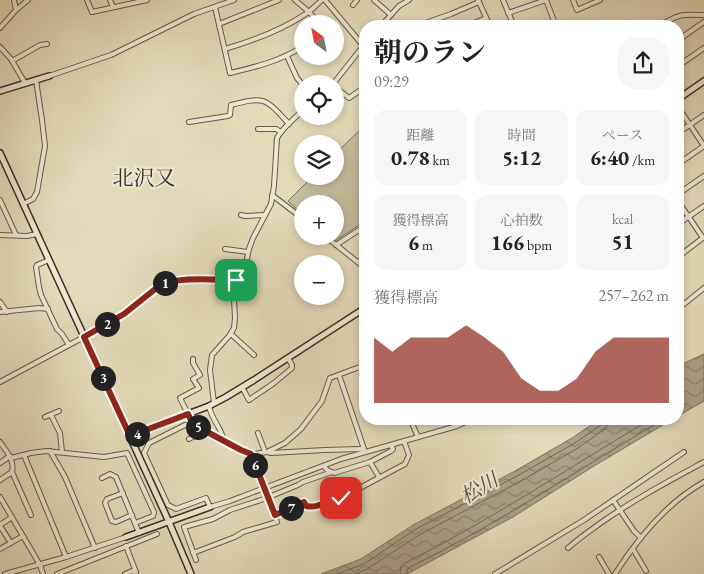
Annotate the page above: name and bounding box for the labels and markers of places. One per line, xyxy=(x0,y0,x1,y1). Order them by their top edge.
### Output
pin xyxy=(215,259,257,301)
pin: 1 xyxy=(152,270,178,296)
pin: 2 xyxy=(94,312,120,336)
pin: 3 xyxy=(90,366,116,390)
pin: 5 xyxy=(186,414,210,440)
pin: 4 xyxy=(124,422,150,446)
pin: 6 xyxy=(242,452,268,478)
pin xyxy=(320,477,362,519)
pin: 7 xyxy=(278,496,304,520)

